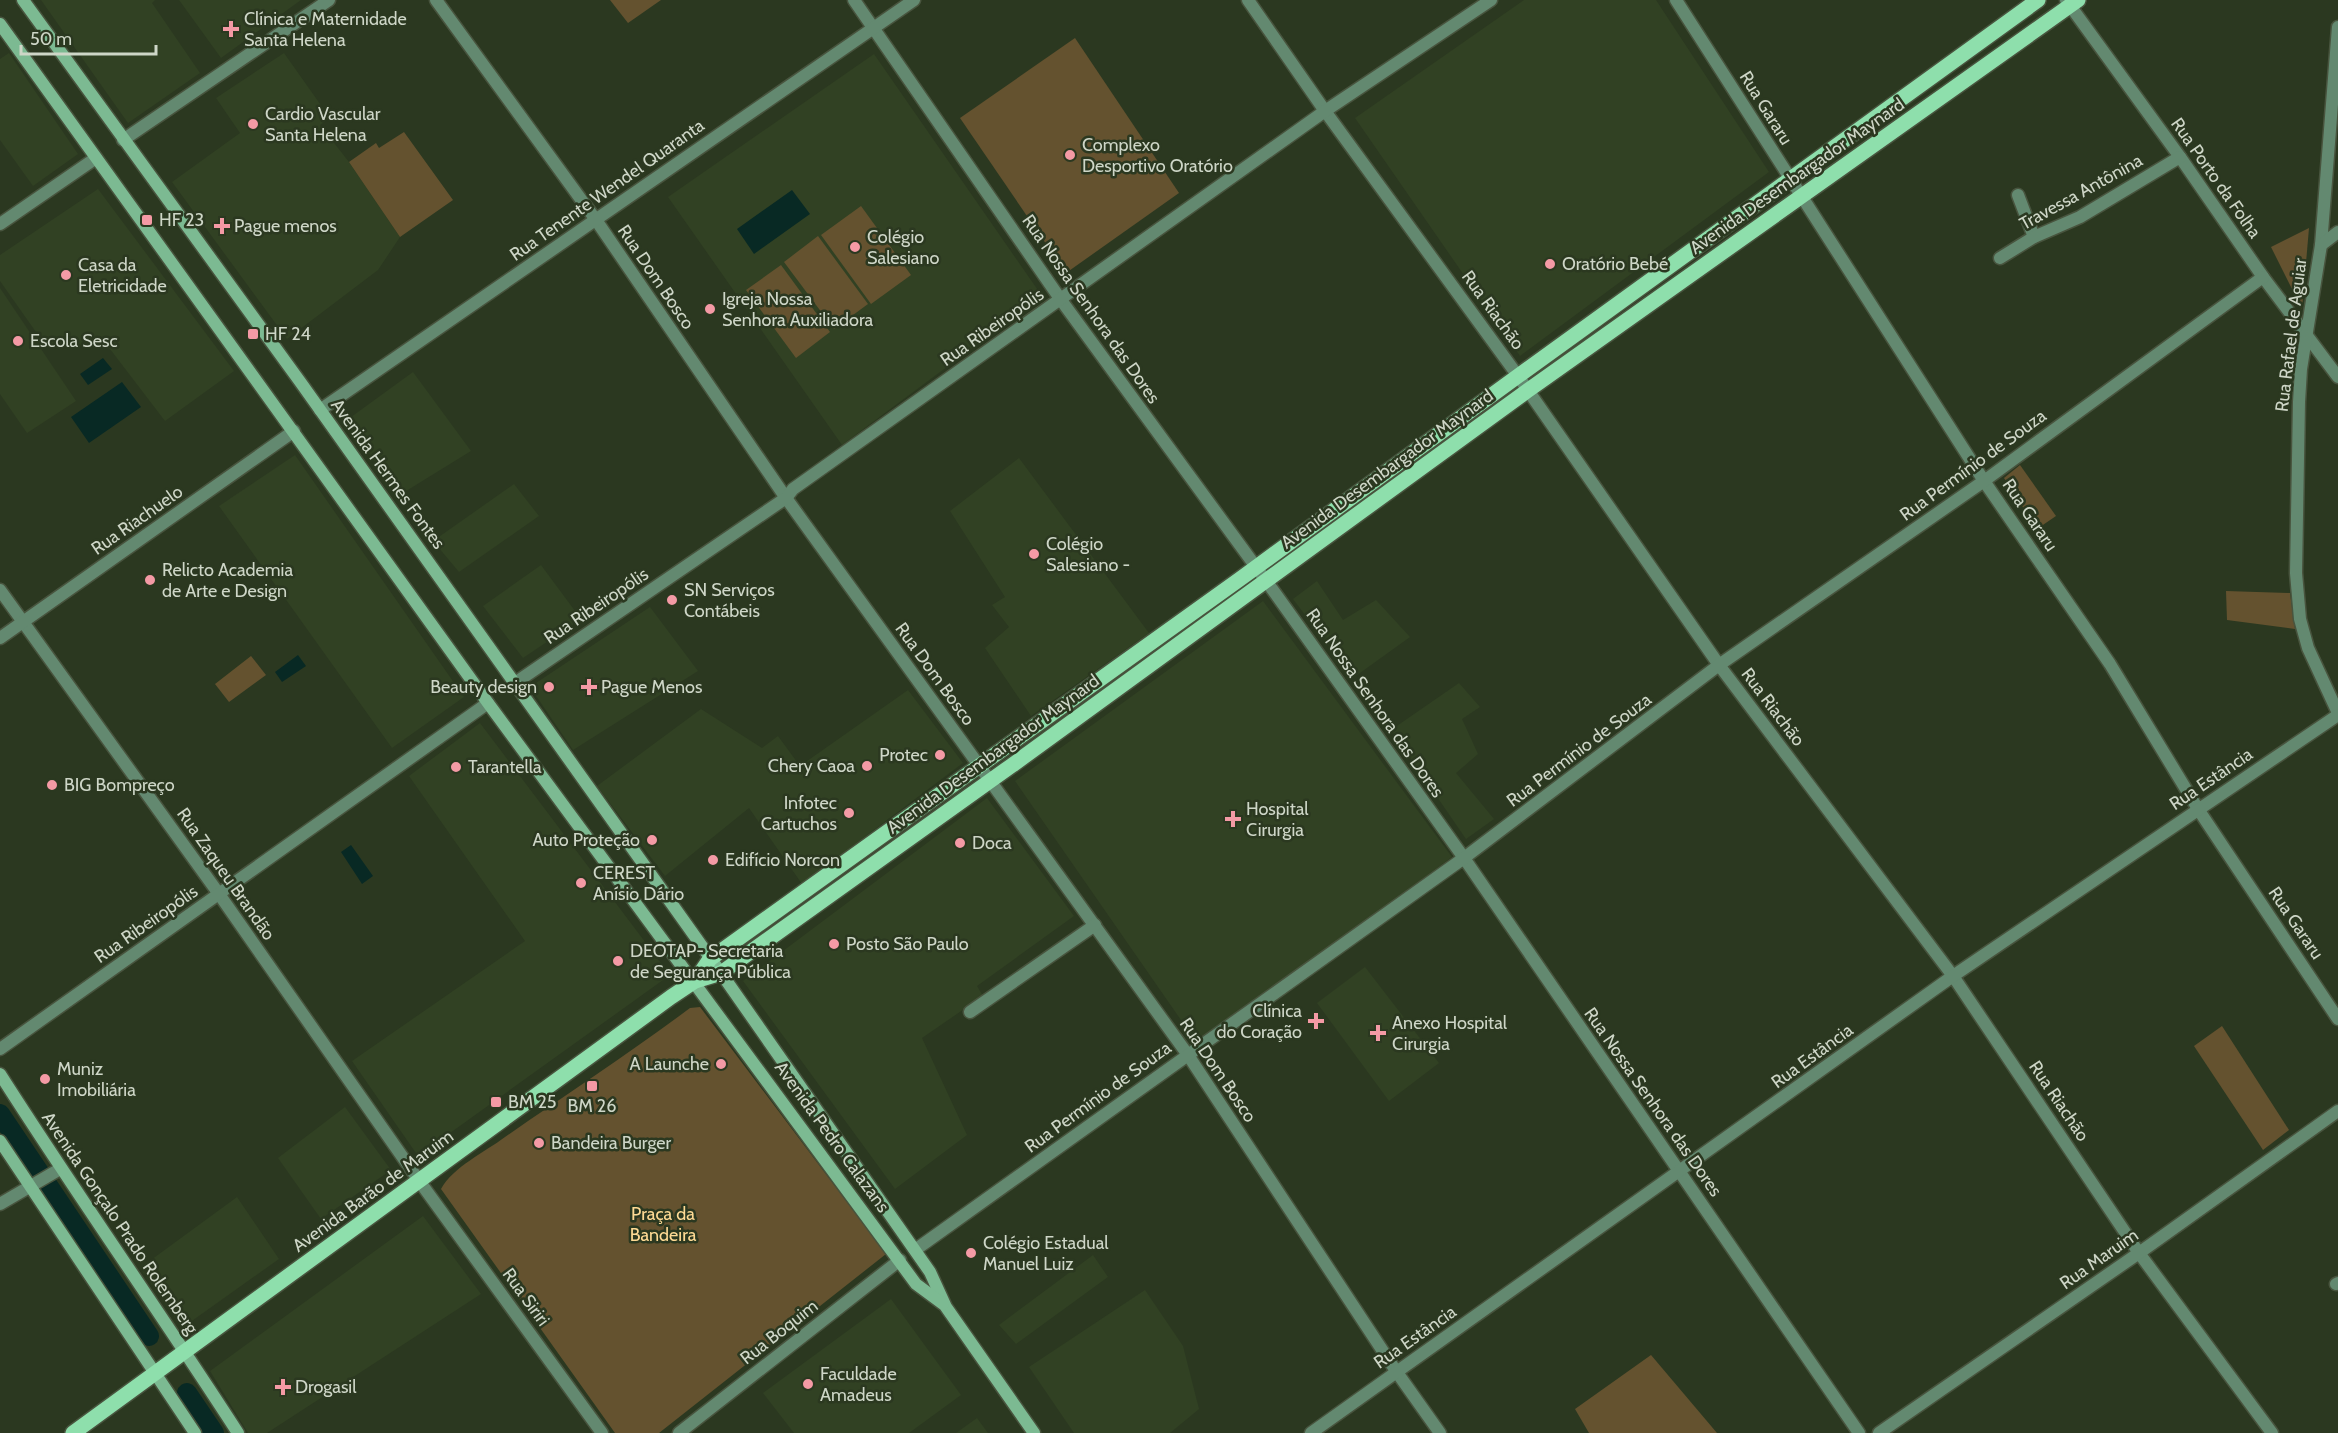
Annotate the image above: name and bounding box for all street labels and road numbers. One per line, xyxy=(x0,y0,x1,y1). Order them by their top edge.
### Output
street label: Rua Gararu xyxy=(1735,67,1797,149)
street label: Avenida Desembargador Maynard xyxy=(1685,93,1909,259)
street label: Rua Porto da Folha xyxy=(2166,113,2266,243)
street label: Rua Tenente Wendel Quaranta xyxy=(506,114,709,266)
street label: Travessa Antônina xyxy=(2016,149,2147,235)
street label: Rua Nossa Senhora das Dores xyxy=(1017,210,1165,408)
street label: Rua Dom Bosco xyxy=(613,220,699,334)
street label: Rua Rafael de Aguiar xyxy=(2271,257,2311,413)
street label: Rua Riachão xyxy=(1457,266,1529,354)
street label: Rua Ribeiropólis xyxy=(936,283,1048,371)
street label: Avenida Desembargador Maynard xyxy=(1277,385,1497,553)
street label: Avenida Hermes Fontes xyxy=(326,395,450,553)
street label: Rua Permínio de Souza xyxy=(1896,404,2051,525)
street label: Rua Gararu xyxy=(1998,475,2062,555)
street label: Rua Riachuelo xyxy=(87,480,187,560)
street label: Rua Ribeiropólis xyxy=(540,563,652,649)
street label: Rua Nossa Senhora das Dores xyxy=(1301,604,1449,802)
street label: Rua Dom Bosco xyxy=(890,618,980,730)
street label: Rua Riachão xyxy=(1736,663,1810,751)
street label: Avenida Desembargador Maynard xyxy=(883,670,1103,838)
street label: Rua Permínio de Souza xyxy=(1502,688,1656,812)
street label: Rua Estância xyxy=(2165,743,2257,815)
street label: Rua Zaqueu Brandão xyxy=(172,804,280,945)
street label: Rua Ribeiropólis xyxy=(90,880,202,968)
street label: Rua Gararu xyxy=(2264,883,2328,963)
street label: Rua Nossa Senhora das Dores xyxy=(1579,1003,1727,1201)
street label: Rua Dom Bosco xyxy=(1175,1013,1261,1127)
street label: Rua Estância xyxy=(1767,1019,1857,1093)
street label: Rua Permínio de Souza xyxy=(1021,1036,1176,1157)
street label: Avenida Pedro Calazans xyxy=(770,1057,894,1217)
street label: Rua Riachão xyxy=(2024,1057,2094,1146)
street label: Avenida Gonçalo Prado Rolemberg xyxy=(37,1108,203,1339)
street label: Avenida Barão de Maruim xyxy=(288,1125,458,1257)
street label: Rua Maruim xyxy=(2056,1224,2142,1294)
street label: Rua Siriri xyxy=(498,1264,554,1330)
street label: Rua Boquim xyxy=(736,1295,822,1369)
street label: Rua Estância xyxy=(1370,1300,1461,1373)

